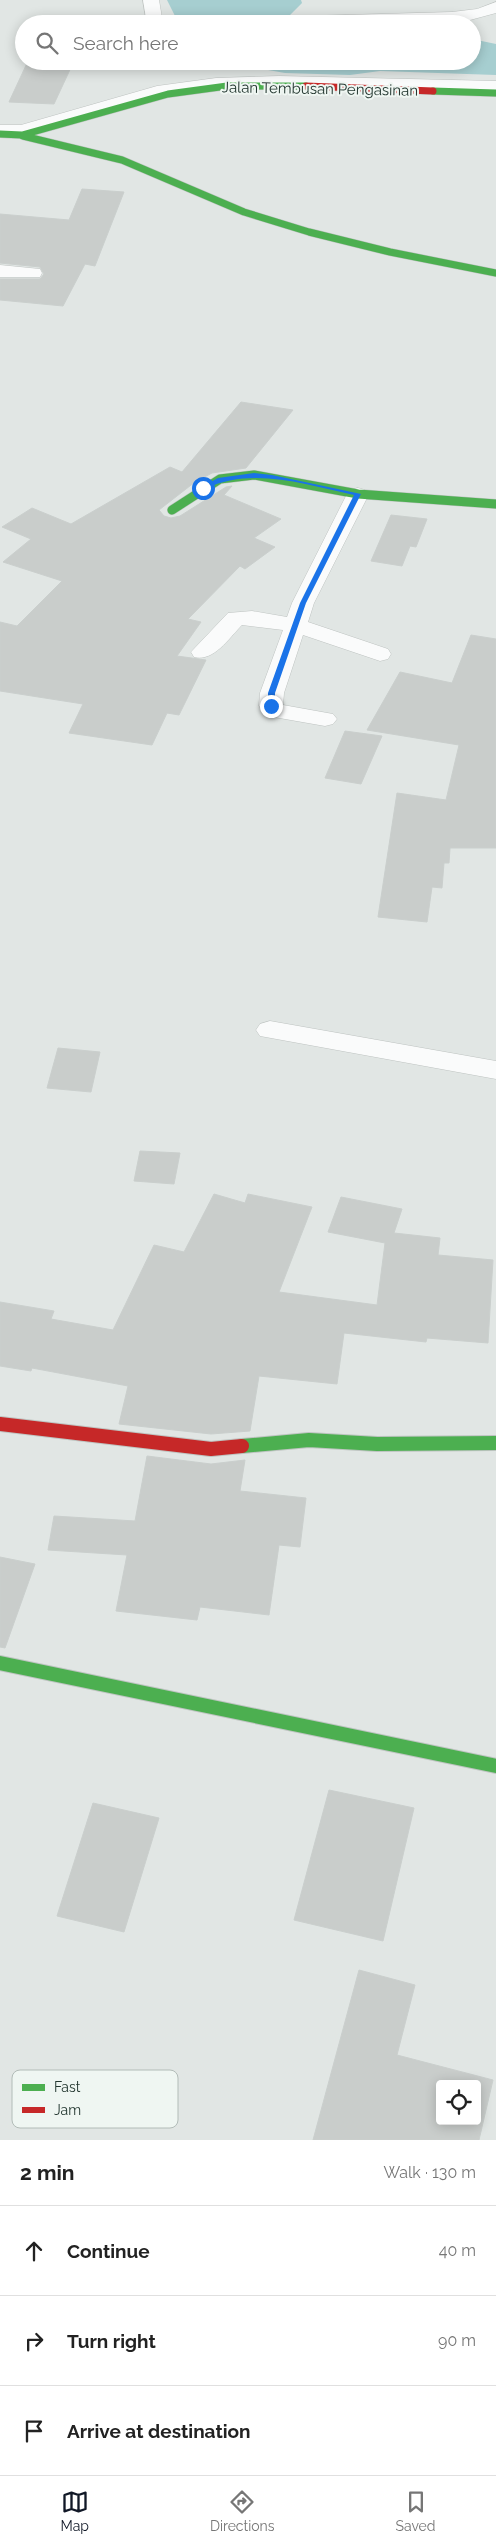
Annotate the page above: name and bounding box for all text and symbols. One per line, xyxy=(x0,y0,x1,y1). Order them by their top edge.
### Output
search box xyxy=(15,15,481,70)
icon: search xyxy=(33,29,61,57)
text: Search here xyxy=(73,32,179,54)
street label: Jalan Tembusan Pengasinan xyxy=(222,78,418,100)
route start xyxy=(192,477,215,500)
route end xyxy=(260,695,283,718)
legend xyxy=(12,2070,178,2128)
text: Fast xyxy=(54,2079,81,2095)
map controls xyxy=(436,2080,481,2125)
button: locate xyxy=(436,2080,481,2125)
text: Jam xyxy=(54,2102,81,2118)
text: 2 min xyxy=(20,2160,74,2185)
text: Walk · 130 m xyxy=(383,2163,476,2182)
icon: ahead xyxy=(20,2237,48,2265)
text: Continue xyxy=(67,2240,150,2262)
text: 40 m xyxy=(439,2241,476,2260)
icon: right xyxy=(20,2327,48,2355)
text: Turn right xyxy=(67,2330,156,2352)
text: 90 m xyxy=(438,2331,476,2350)
icon: arrive xyxy=(20,2417,48,2445)
text: Arrive at destination xyxy=(67,2420,251,2442)
tab: Map xyxy=(60,2488,89,2534)
tab: Directions xyxy=(210,2488,275,2534)
tab: Saved xyxy=(395,2488,436,2534)

